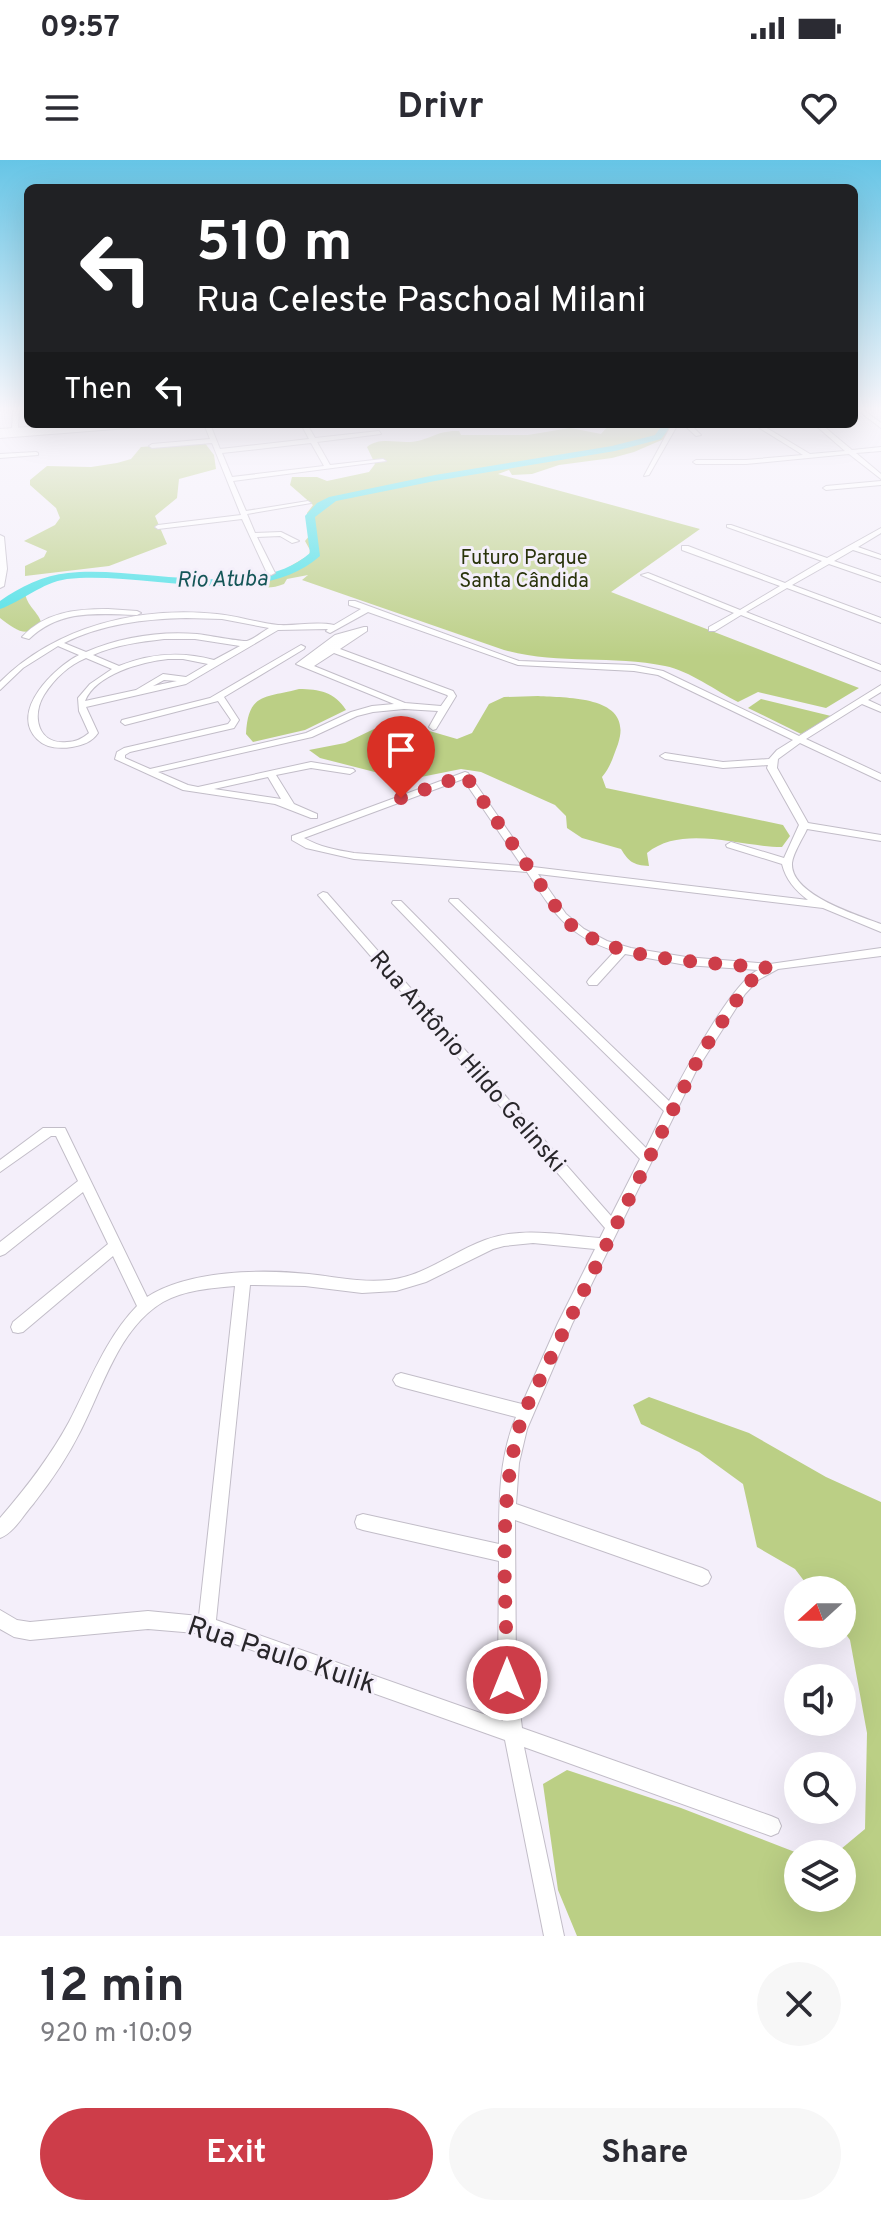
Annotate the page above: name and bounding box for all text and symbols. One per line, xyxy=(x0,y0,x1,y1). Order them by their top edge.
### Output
text: 09:57 xyxy=(40,10,120,47)
text: Drivr xyxy=(398,85,483,131)
icon: menu xyxy=(40,86,84,130)
icon: heart xyxy=(797,86,841,130)
text: 510 m xyxy=(196,210,353,280)
icon: left xyxy=(64,216,168,320)
text: Rua Celeste Paschoal Milani xyxy=(196,279,646,325)
icon: left xyxy=(148,368,192,412)
text: Then xyxy=(64,372,132,409)
park label: Futuro Parque Santa Cândida xyxy=(459,546,589,595)
water label: Rio Atuba xyxy=(176,566,269,595)
pin xyxy=(367,716,435,798)
icon: arrive xyxy=(379,728,423,772)
street label: Rua Antônio Hildo Gelinski xyxy=(362,945,571,1179)
north arrow xyxy=(784,1576,856,1648)
map controls xyxy=(784,1576,856,1912)
street label: Rua Paulo Kulik xyxy=(182,1609,380,1704)
position arrow xyxy=(465,1638,549,1722)
button: sound xyxy=(784,1664,856,1736)
button: search xyxy=(784,1752,856,1824)
button: layers xyxy=(784,1840,856,1912)
text: 12 min xyxy=(40,1958,185,2018)
button: close xyxy=(757,1962,841,2046)
text: 920 m · 10:09 xyxy=(40,2018,193,2051)
button: Exit xyxy=(40,2108,433,2200)
button: Share xyxy=(449,2108,841,2200)

